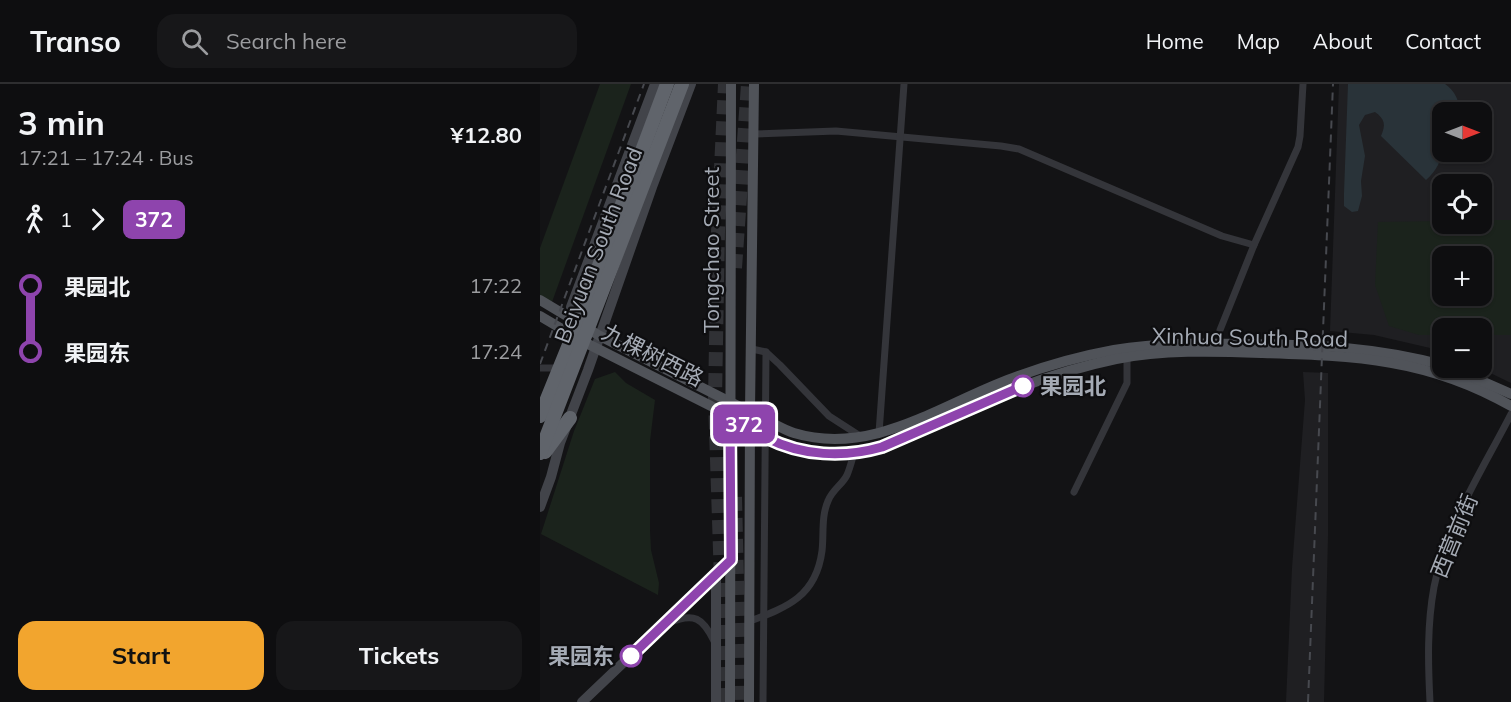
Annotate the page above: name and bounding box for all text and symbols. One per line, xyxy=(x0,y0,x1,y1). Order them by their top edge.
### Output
search box xyxy=(157,14,577,68)
text: Transo xyxy=(30,24,121,59)
icon: search xyxy=(178,25,211,58)
text: Search here xyxy=(226,27,347,55)
text: Home xyxy=(1146,28,1204,54)
text: Map xyxy=(1237,28,1280,54)
text: About xyxy=(1313,28,1372,54)
text: Contact xyxy=(1405,28,1481,54)
text: 3 min xyxy=(18,102,105,143)
north arrow xyxy=(1432,102,1492,162)
map controls xyxy=(1432,102,1492,378)
text: ¥12.80 xyxy=(451,121,522,149)
street label: Beiyuan South Road xyxy=(548,143,648,347)
text: 17:21 – 17:24 · Bus xyxy=(18,145,194,170)
street label: Tongchao Street xyxy=(697,166,725,333)
button: locate xyxy=(1432,174,1492,234)
icon: walk xyxy=(18,203,51,236)
icon: forward xyxy=(81,203,114,236)
text: 372 xyxy=(135,206,173,232)
text: 1 xyxy=(60,207,72,232)
button: + xyxy=(1432,246,1492,306)
text: 果园北 xyxy=(64,273,130,301)
text: 17:22 xyxy=(469,273,522,298)
street label: 九棵树西路 xyxy=(598,318,708,392)
button: − xyxy=(1432,318,1492,378)
street label: Xinhua South Road xyxy=(1152,321,1348,353)
text: 果园东 xyxy=(64,339,130,367)
text: 17:24 xyxy=(469,339,522,364)
place label: 果园北 xyxy=(1040,372,1106,400)
marker: 果园北 xyxy=(1012,375,1034,397)
line badge: 372 xyxy=(710,404,778,444)
text: 372 xyxy=(725,411,763,437)
street label: 西营前街 xyxy=(1425,490,1483,582)
button: Start xyxy=(18,621,264,690)
button: Tickets xyxy=(276,621,522,690)
place label: 果园东 xyxy=(548,642,614,670)
marker: 果园东 xyxy=(620,645,642,667)

